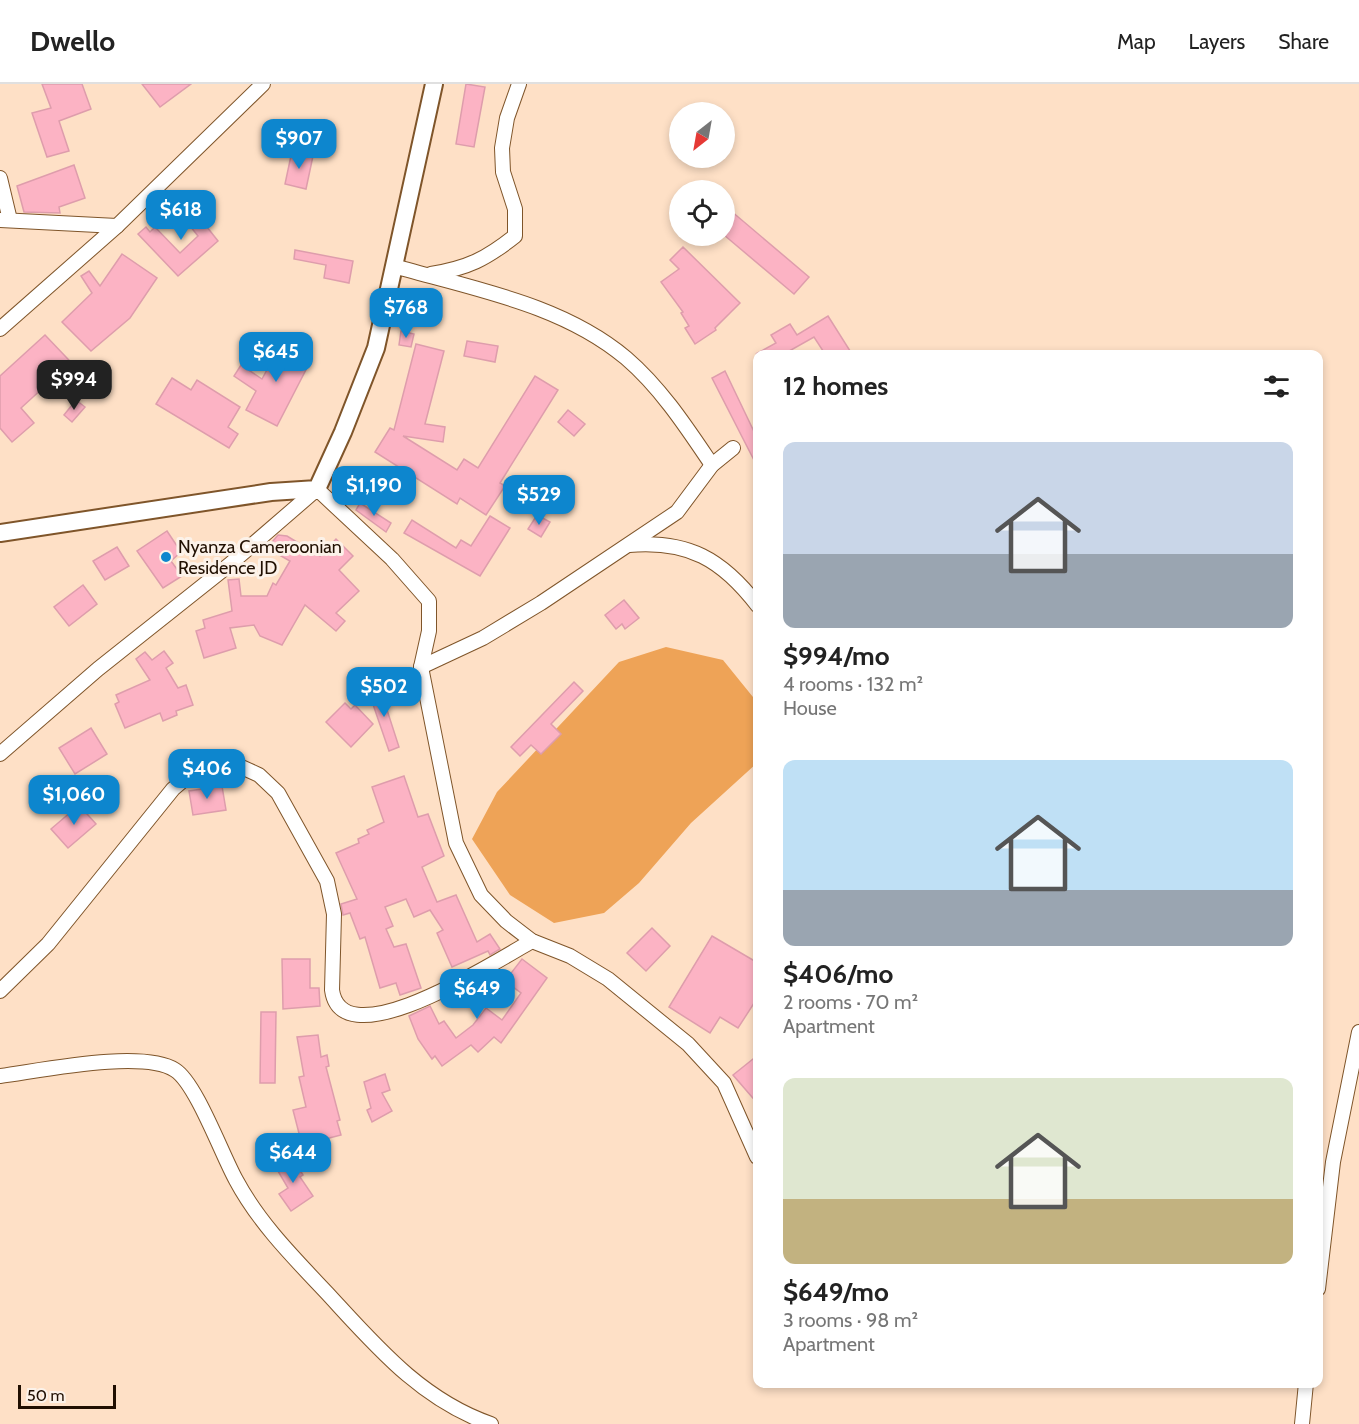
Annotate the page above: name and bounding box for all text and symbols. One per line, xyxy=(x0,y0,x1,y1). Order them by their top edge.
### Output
text: Dwello xyxy=(30,24,115,58)
text: Map xyxy=(1117,29,1156,54)
text: Layers xyxy=(1189,29,1245,54)
text: Share xyxy=(1278,29,1329,54)
north arrow xyxy=(669,102,735,168)
map controls xyxy=(669,102,735,246)
pin: $907 xyxy=(263,119,335,170)
text: $907 xyxy=(275,126,323,150)
button: locate xyxy=(669,180,735,246)
pin: $618 xyxy=(145,190,217,241)
text: $618 xyxy=(160,197,202,221)
pin: $768 xyxy=(370,288,442,339)
text: $768 xyxy=(384,295,428,319)
pin: $645 xyxy=(240,332,312,383)
text: $645 xyxy=(253,339,299,363)
pin: $994 xyxy=(38,360,110,411)
text: $994 xyxy=(51,367,97,391)
text: 12 homes xyxy=(783,370,888,402)
icon: filters xyxy=(1260,370,1293,403)
pin: $1,190 xyxy=(325,466,423,517)
text: $1,190 xyxy=(346,473,402,497)
pin: $529 xyxy=(503,475,575,526)
icon: home xyxy=(984,481,1092,589)
text: $529 xyxy=(517,482,561,506)
place label: Nyanza Cameroonian Residence JD xyxy=(178,536,342,579)
marker: Nyanza Cameroonian Residence JD xyxy=(159,550,173,564)
text: $994/mo xyxy=(783,640,890,672)
pin: $502 xyxy=(348,667,420,718)
text: 4 rooms · 132 m² xyxy=(783,672,923,696)
text: $502 xyxy=(360,674,408,698)
text: House xyxy=(783,696,837,720)
pin: $406 xyxy=(171,749,243,800)
text: $406 xyxy=(182,756,232,780)
pin: $1,060 xyxy=(25,775,123,826)
text: $1,060 xyxy=(43,782,105,806)
icon: home xyxy=(984,799,1092,907)
text: $406/mo xyxy=(783,958,893,990)
pin: $649 xyxy=(441,969,513,1020)
text: $649 xyxy=(454,976,500,1000)
text: 2 rooms · 70 m² xyxy=(783,990,918,1014)
text: Apartment xyxy=(783,1014,875,1038)
icon: home xyxy=(984,1117,1092,1225)
pin: $644 xyxy=(257,1133,329,1184)
text: $644 xyxy=(269,1140,317,1164)
text: $649/mo xyxy=(783,1276,889,1308)
text: 3 rooms · 98 m² xyxy=(783,1308,918,1332)
text: Apartment xyxy=(783,1332,875,1356)
scale bar xyxy=(18,1382,116,1410)
text: 50 m xyxy=(27,1386,64,1405)

